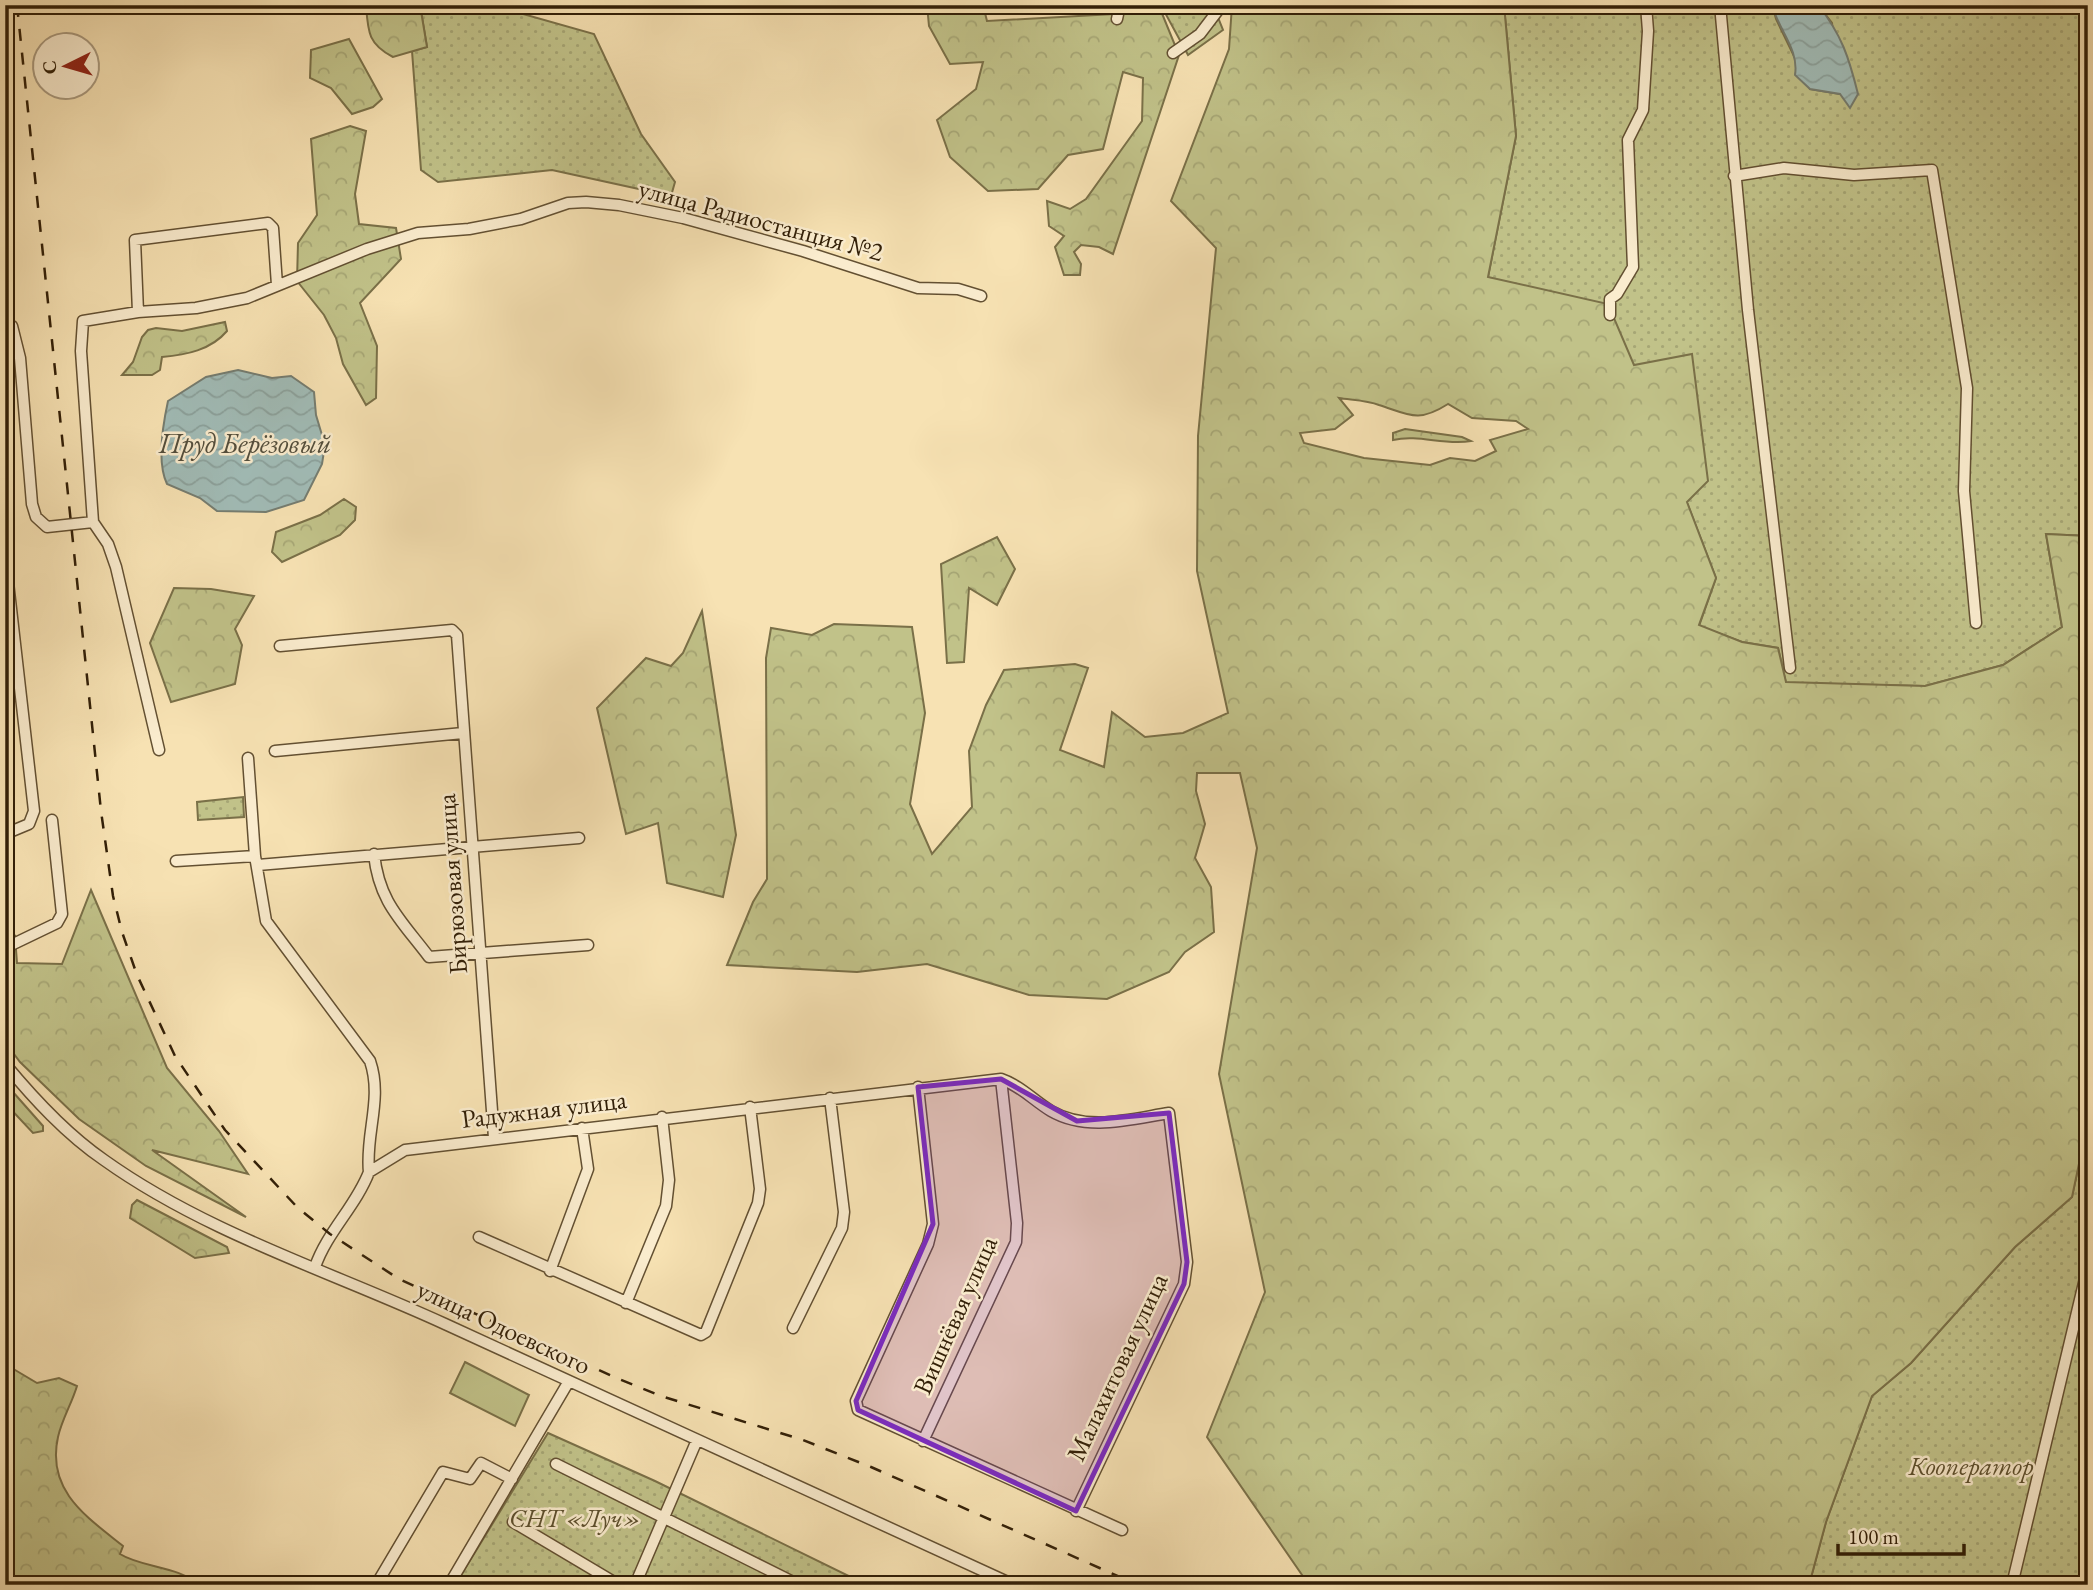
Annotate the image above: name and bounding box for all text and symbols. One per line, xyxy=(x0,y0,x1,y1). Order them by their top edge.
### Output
north arrow xyxy=(32,32,102,102)
text: С xyxy=(37,60,63,75)
street label: улица Радиостанция №2 xyxy=(635,171,888,269)
water label: Пруд Берёзовый xyxy=(158,425,331,461)
street label: Бирюзовая улица xyxy=(429,792,475,975)
street label: Радужная улица xyxy=(459,1082,629,1136)
street label: Вишнёвая улица xyxy=(905,1230,1005,1399)
street label: Малахитовая улица xyxy=(1059,1267,1176,1466)
street label: улица Одоевского xyxy=(412,1272,596,1382)
park label: Кооператор xyxy=(1907,1449,2034,1483)
park label: СНТ «Луч» xyxy=(509,1501,641,1535)
scale bar xyxy=(1838,1513,1964,1557)
text: 100 m xyxy=(1848,1523,1899,1550)

